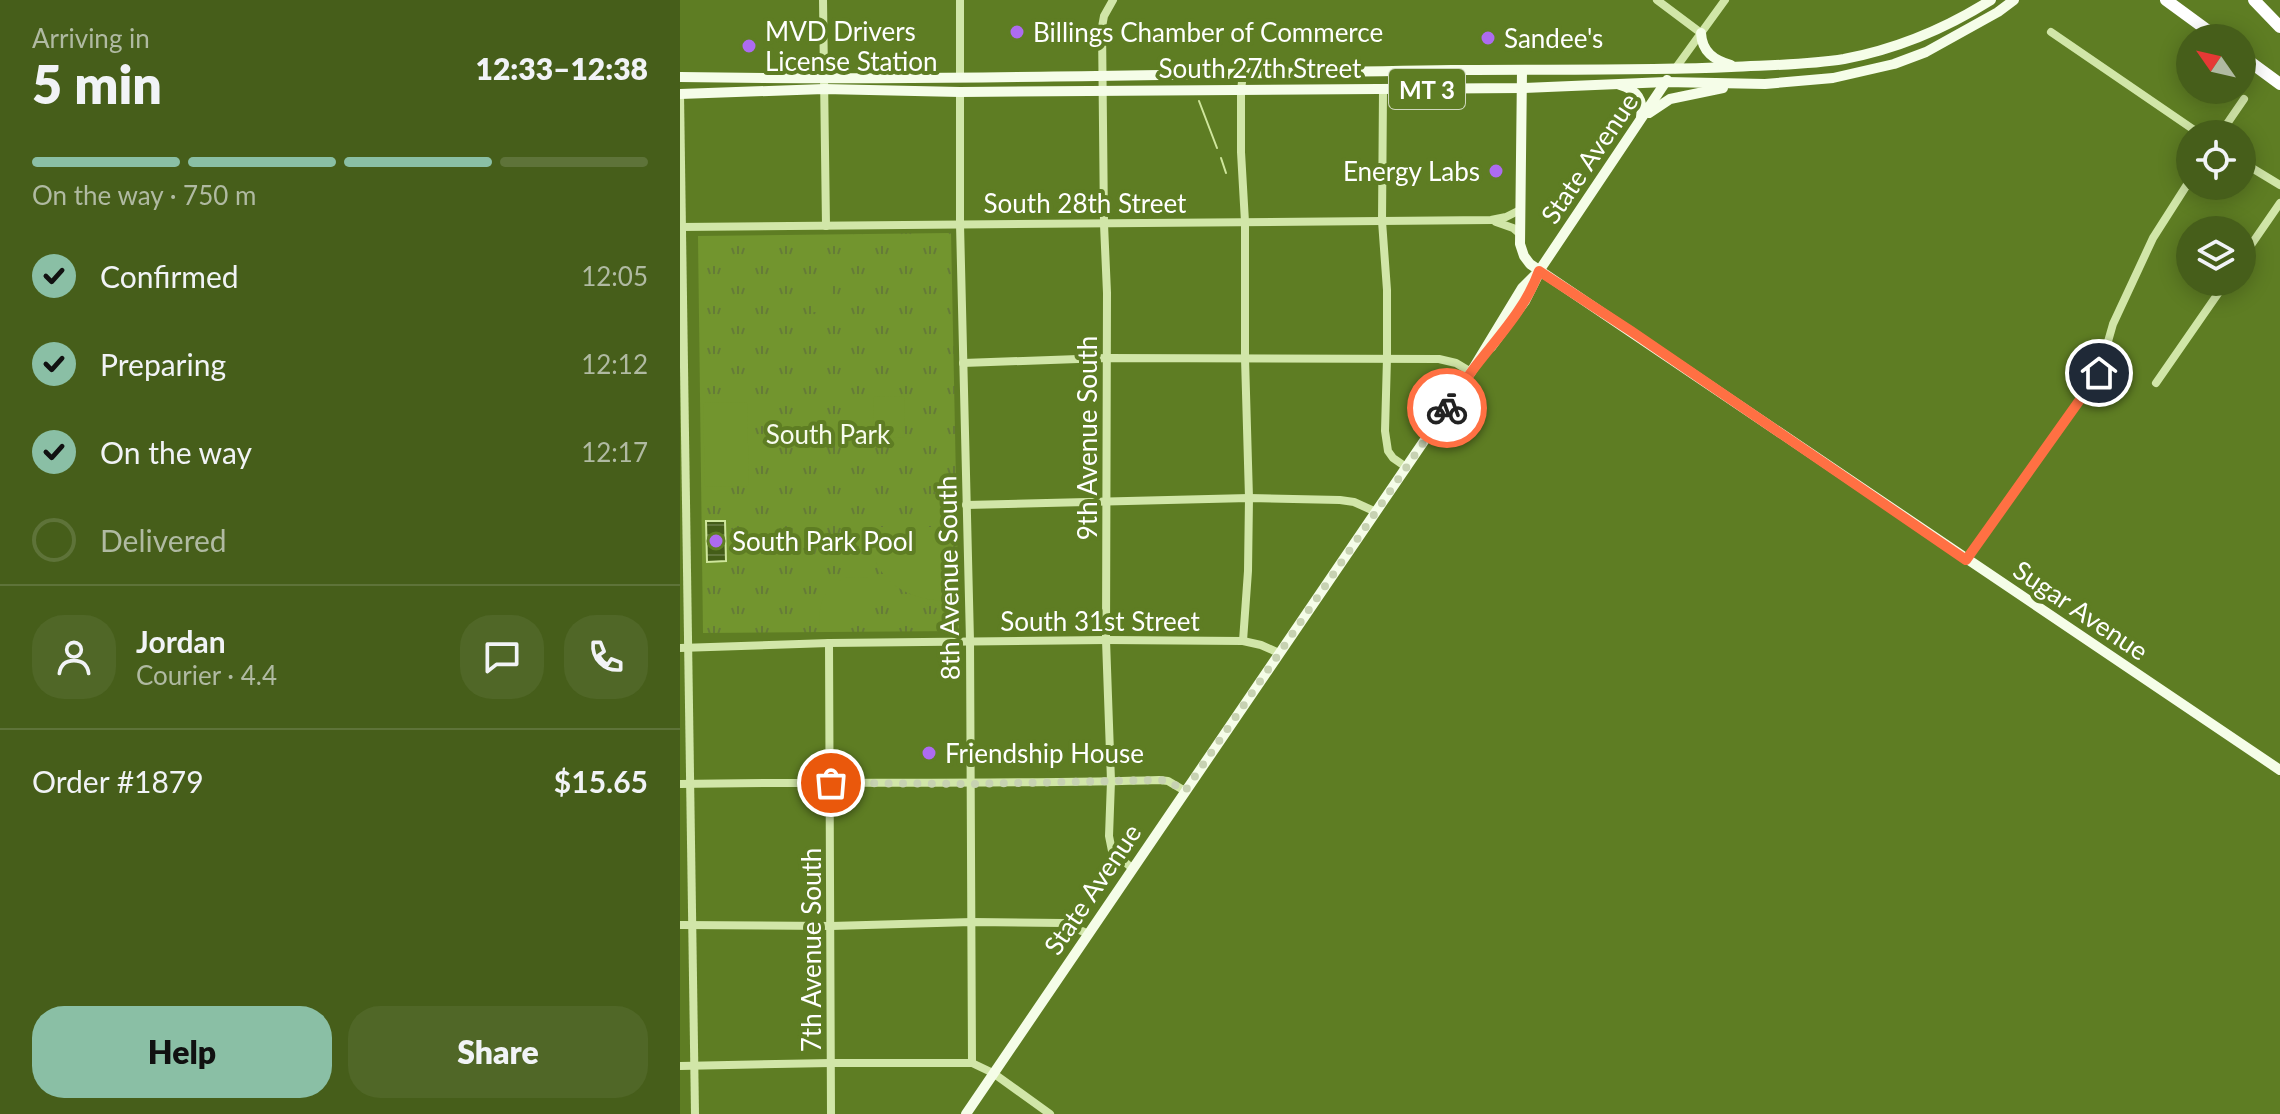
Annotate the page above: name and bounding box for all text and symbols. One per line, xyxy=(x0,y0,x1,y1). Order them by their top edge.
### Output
place label: MVD Drivers License Station xyxy=(765,15,938,77)
place label: Billings Chamber of Commerce xyxy=(1033,16,1383,48)
text: Arriving in xyxy=(32,22,150,54)
place label: Sandee's xyxy=(1504,22,1603,54)
marker: Billings Chamber of Commerce xyxy=(1008,23,1026,41)
north arrow xyxy=(2176,24,2256,104)
map controls xyxy=(2176,24,2256,296)
marker: Sandee's xyxy=(1479,29,1497,47)
marker: MVD Drivers License Station xyxy=(740,37,758,55)
text: 12:33–12:38 xyxy=(475,50,648,86)
street label: South 27th Street xyxy=(1159,52,1362,84)
text: 5 min xyxy=(32,53,162,115)
road number: MT 3 xyxy=(1389,69,1465,109)
street label: State Avenue xyxy=(1534,87,1644,229)
button: locate xyxy=(2176,120,2256,200)
place label: Energy Labs xyxy=(1343,155,1480,187)
marker: Energy Labs xyxy=(1487,162,1505,180)
text: On the way · 750 m xyxy=(32,179,256,211)
street label: South 28th Street xyxy=(984,187,1187,219)
button: layers xyxy=(2176,216,2256,296)
icon: check xyxy=(32,254,76,298)
text: Confirmed xyxy=(100,258,239,294)
text: 12:05 xyxy=(581,260,648,292)
street label: 9th Avenue South xyxy=(1071,336,1103,540)
pin xyxy=(2065,339,2133,407)
icon: check xyxy=(32,342,76,386)
text: Preparing xyxy=(100,346,226,382)
text: 12:12 xyxy=(581,348,648,380)
icon: home xyxy=(2077,351,2121,395)
courier xyxy=(1407,368,1487,448)
icon: bike xyxy=(1425,386,1469,430)
park label: South Park xyxy=(766,418,891,450)
icon: check xyxy=(32,430,76,474)
text: On the way xyxy=(100,434,252,470)
text: 12:17 xyxy=(581,436,648,468)
street label: 8th Avenue South xyxy=(930,475,966,681)
text: Delivered xyxy=(100,522,227,558)
place label: South Park Pool xyxy=(732,525,914,557)
marker: South Park Pool xyxy=(707,532,725,550)
street label: Sugar Avenue xyxy=(2008,553,2154,667)
street label: South 31st Street xyxy=(1000,605,1200,637)
button: person xyxy=(32,615,116,699)
button: chat xyxy=(460,615,544,699)
button: phone xyxy=(564,615,648,699)
text: Jordan xyxy=(136,623,226,659)
text: Courier · 4.4 xyxy=(136,659,277,691)
place label: Friendship House xyxy=(945,737,1144,769)
marker: Friendship House xyxy=(920,744,938,762)
pin xyxy=(797,749,865,817)
icon: bag xyxy=(809,761,853,805)
text: Order #1879 xyxy=(32,763,204,799)
text: $15.65 xyxy=(554,763,648,799)
street label: State Avenue xyxy=(1037,818,1147,960)
street label: 7th Avenue South xyxy=(795,848,827,1052)
button: Help xyxy=(32,1006,332,1098)
button: Share xyxy=(348,1006,648,1098)

